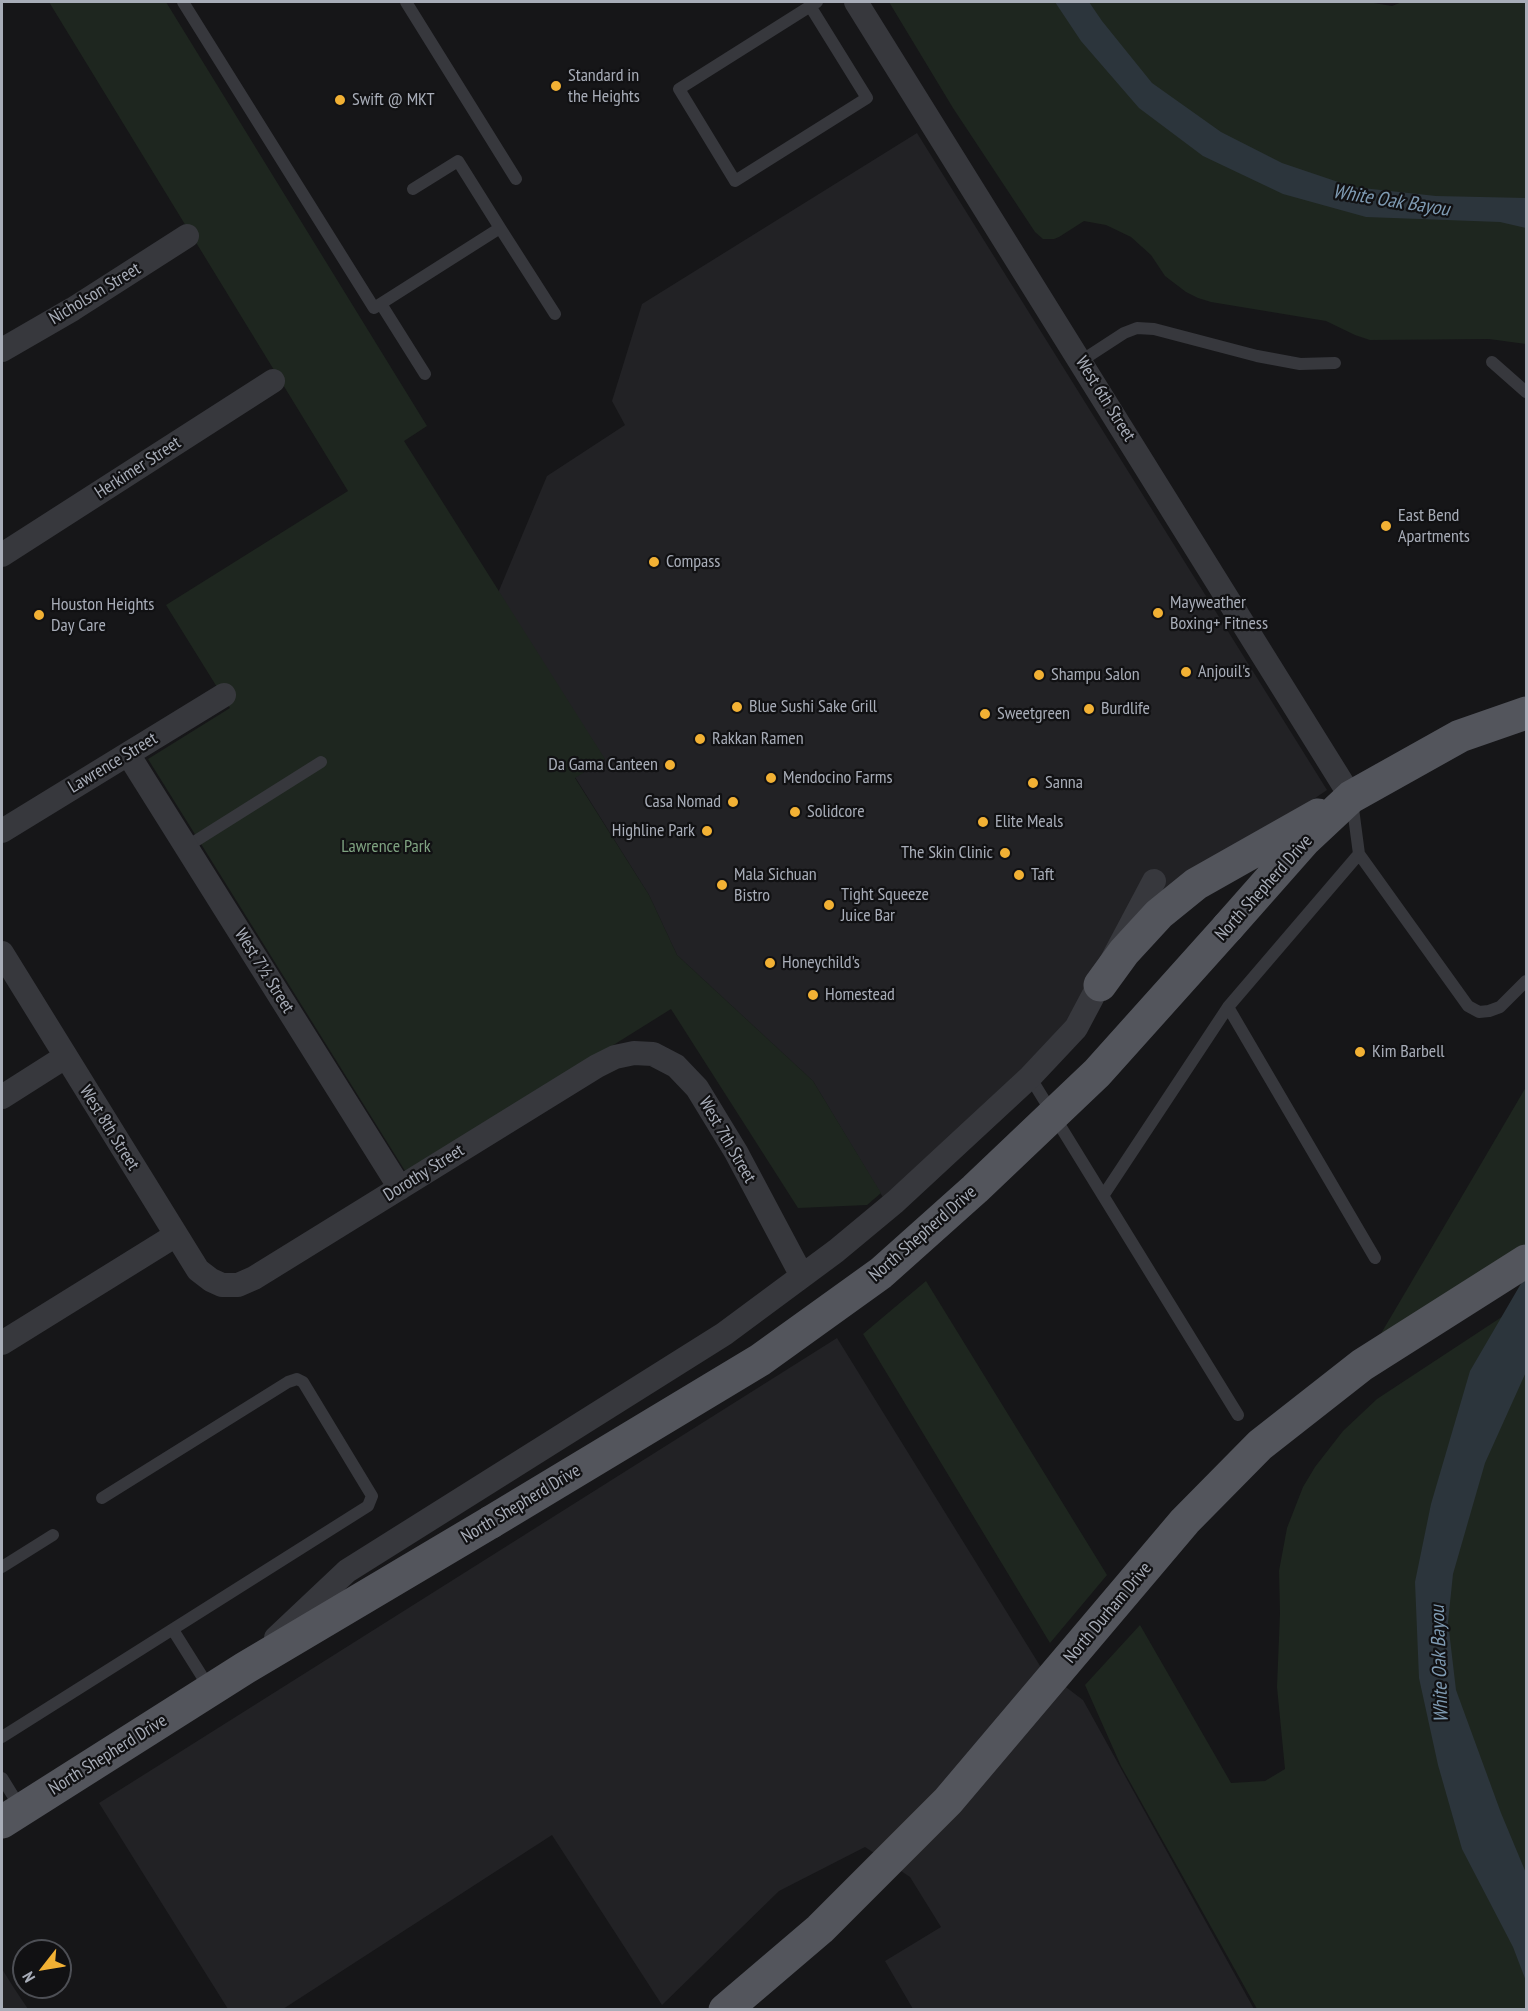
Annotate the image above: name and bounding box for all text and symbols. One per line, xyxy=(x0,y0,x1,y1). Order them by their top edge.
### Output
place label: Standard in the Heights xyxy=(568,65,640,107)
marker: Standard in the Heights xyxy=(549,79,563,93)
place label: Swift @ MKT xyxy=(352,89,435,111)
marker: Swift @ MKT xyxy=(333,93,347,107)
water label: White Oak Bayou xyxy=(1331,180,1451,222)
street label: Nicholson Street xyxy=(45,258,145,330)
street label: West 6th Street xyxy=(1070,353,1140,445)
street label: Herkimer Street xyxy=(91,432,185,504)
place label: East Bend Apartments xyxy=(1398,505,1470,548)
marker: East Bend Apartments xyxy=(1379,519,1393,533)
place label: Compass xyxy=(666,551,720,573)
marker: Compass xyxy=(647,555,661,569)
place label: Mayweather Boxing+ Fitness xyxy=(1170,592,1268,634)
place label: Houston Heights Day Care xyxy=(51,594,154,636)
marker: Mayweather Boxing+ Fitness xyxy=(1151,606,1165,620)
marker: Houston Heights Day Care xyxy=(32,608,46,622)
place label: Anjouil's xyxy=(1198,661,1250,683)
place label: Shampu Salon xyxy=(1051,664,1140,686)
marker: Anjouil's xyxy=(1179,665,1193,679)
marker: Shampu Salon xyxy=(1032,668,1046,682)
place label: Blue Sushi Sake Grill xyxy=(749,696,877,718)
place label: Burdlife xyxy=(1101,698,1150,720)
marker: Blue Sushi Sake Grill xyxy=(730,700,744,714)
marker: Burdlife xyxy=(1082,702,1096,716)
place label: Sweetgreen xyxy=(997,703,1070,725)
marker: Sweetgreen xyxy=(978,707,992,721)
street label: Lawrence Street xyxy=(65,728,161,798)
place label: Rakkan Ramen xyxy=(712,728,804,750)
marker: Rakkan Ramen xyxy=(693,732,707,746)
place label: Da Gama Canteen xyxy=(548,754,658,776)
marker: Da Gama Canteen xyxy=(663,758,677,772)
place label: Mendocino Farms xyxy=(783,767,893,789)
marker: Mendocino Farms xyxy=(764,771,778,785)
place label: Sanna xyxy=(1045,772,1083,794)
marker: Sanna xyxy=(1026,776,1040,790)
place label: Casa Nomad xyxy=(645,791,721,813)
marker: Casa Nomad xyxy=(726,795,740,809)
place label: Solidcore xyxy=(807,801,865,823)
marker: Solidcore xyxy=(788,805,802,819)
place label: Elite Meals xyxy=(995,811,1063,833)
marker: Elite Meals xyxy=(976,815,990,829)
place label: Highline Park xyxy=(612,820,695,842)
marker: Highline Park xyxy=(700,824,714,838)
street label: North Shepherd Drive xyxy=(1211,831,1317,945)
park label: Lawrence Park xyxy=(341,836,431,858)
place label: The Skin Clinic xyxy=(901,842,993,864)
marker: The Skin Clinic xyxy=(998,846,1012,860)
place label: Mala Sichuan Bistro xyxy=(734,864,817,906)
place label: Taft xyxy=(1031,864,1054,886)
marker: Taft xyxy=(1012,868,1026,882)
marker: Mala Sichuan Bistro xyxy=(715,878,729,892)
place label: Tight Squeeze Juice Bar xyxy=(841,884,929,926)
marker: Tight Squeeze Juice Bar xyxy=(822,898,836,912)
street label: West 7½ Street xyxy=(230,925,298,1017)
place label: Honeychild's xyxy=(782,952,860,974)
marker: Honeychild's xyxy=(763,956,777,970)
place label: Homestead xyxy=(825,984,895,1006)
marker: Homestead xyxy=(806,988,820,1002)
place label: Kim Barbell xyxy=(1372,1041,1445,1063)
marker: Kim Barbell xyxy=(1353,1045,1367,1059)
street label: West 8th Street xyxy=(74,1082,144,1174)
street label: West 7th Street xyxy=(694,1093,760,1187)
street label: Dorothy Street xyxy=(380,1140,468,1206)
street label: North Shepherd Drive xyxy=(865,1182,981,1286)
street label: North Shepherd Drive xyxy=(458,1460,584,1548)
street label: North Durham Drive xyxy=(1060,1558,1156,1668)
water label: White Oak Bayou xyxy=(1426,1605,1454,1723)
street label: North Shepherd Drive xyxy=(45,1710,171,1800)
north arrow xyxy=(12,1939,72,1999)
text: N xyxy=(17,1968,39,1986)

